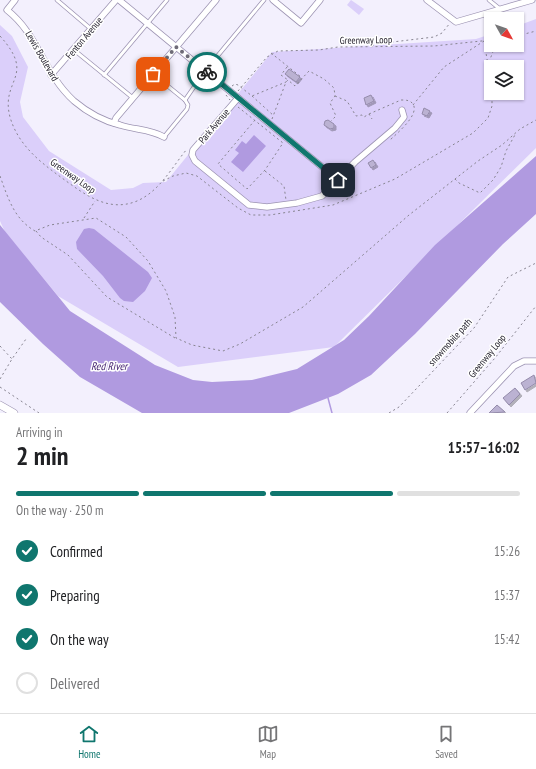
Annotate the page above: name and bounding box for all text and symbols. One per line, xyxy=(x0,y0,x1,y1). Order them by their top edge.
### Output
north arrow xyxy=(484,12,524,52)
map controls xyxy=(484,12,524,100)
street label: Fenton Avenue xyxy=(63,14,105,62)
street label: Lewis Boulevard xyxy=(22,29,62,83)
street label: Greenway Loop xyxy=(340,33,392,47)
courier xyxy=(187,52,227,92)
pin xyxy=(136,57,170,91)
button: layers xyxy=(484,60,524,100)
icon: bike xyxy=(196,61,218,83)
icon: bag xyxy=(142,63,164,85)
street label: Park Avenue xyxy=(196,106,232,146)
street label: Greenway Loop xyxy=(48,156,98,196)
pin xyxy=(321,163,355,197)
icon: home xyxy=(327,169,349,191)
street label: snowmobile path xyxy=(425,316,475,368)
street label: Greenway Loop xyxy=(465,332,509,380)
water label: Red River xyxy=(91,359,129,373)
text: Arriving in xyxy=(16,424,63,441)
text: 15:57–16:02 xyxy=(448,438,520,457)
text: 2 min xyxy=(16,439,69,472)
text: On the way · 250 m xyxy=(16,502,103,519)
icon: check xyxy=(16,540,38,562)
text: Confirmed xyxy=(50,542,103,561)
text: 15:26 xyxy=(494,543,520,560)
icon: check xyxy=(16,584,38,606)
text: Preparing xyxy=(50,586,100,605)
text: 15:37 xyxy=(494,587,520,604)
icon: check xyxy=(16,628,38,650)
text: On the way xyxy=(50,630,109,649)
text: 15:42 xyxy=(494,631,520,648)
text: Delivered xyxy=(50,674,100,693)
tab: Home xyxy=(78,723,101,761)
tab: Map xyxy=(257,723,279,761)
tab: Saved xyxy=(435,723,458,761)

